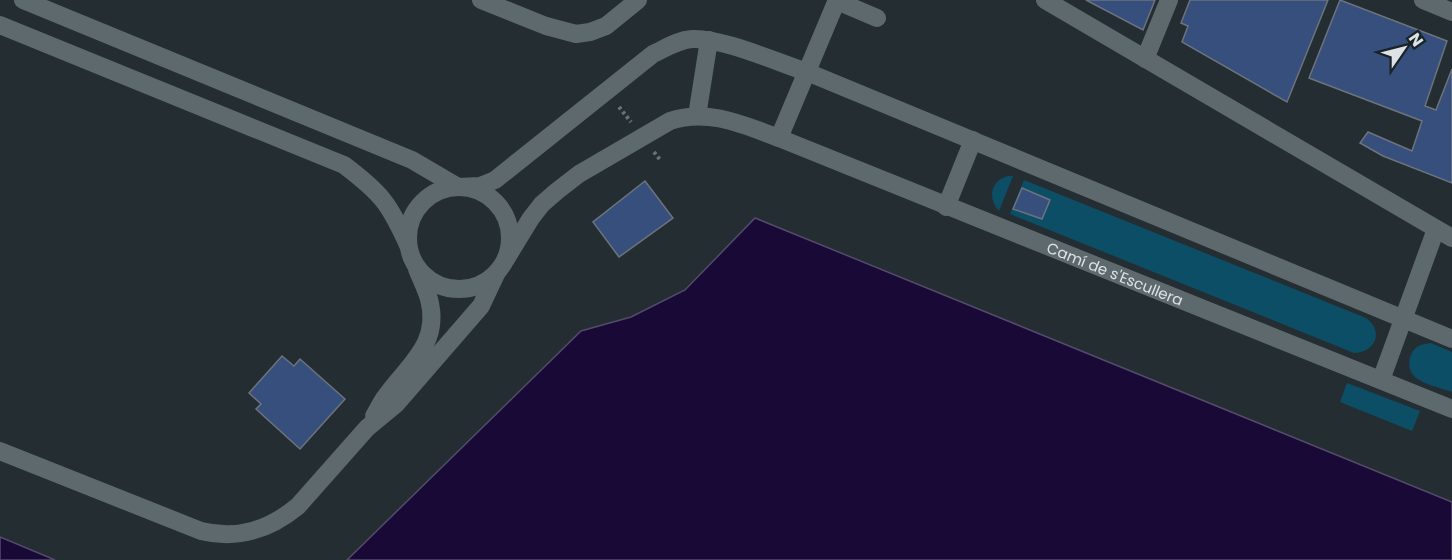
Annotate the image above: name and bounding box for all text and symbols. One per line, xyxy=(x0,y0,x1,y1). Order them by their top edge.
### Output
north arrow xyxy=(1374,18,1434,78)
text: N xyxy=(1403,28,1429,51)
street label: Camí de s'Escullera xyxy=(1044,236,1187,310)

